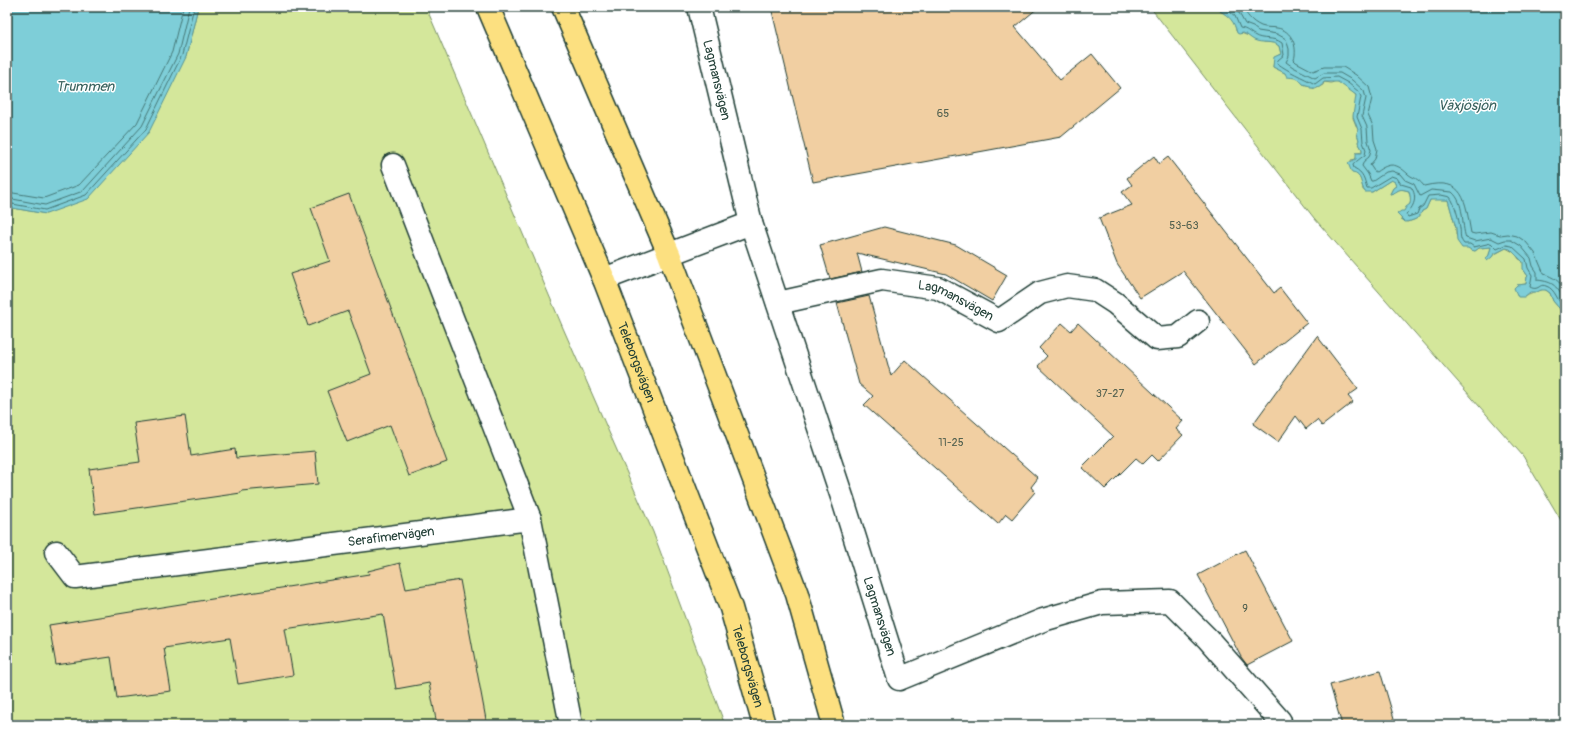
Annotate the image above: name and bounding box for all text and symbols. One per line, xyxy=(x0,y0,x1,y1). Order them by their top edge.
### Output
street label: Lagmansvägen xyxy=(699,38,734,122)
water label: Trummen xyxy=(56,78,115,95)
water label: Växjösjön xyxy=(1438,97,1497,114)
house number: 65 xyxy=(937,107,949,120)
house number: 53-63 xyxy=(1169,219,1199,232)
street label: Lagmansvägen xyxy=(917,277,996,325)
street label: Teleborgsvägen xyxy=(613,320,659,405)
house number: 37-27 xyxy=(1096,387,1124,400)
house number: 11-25 xyxy=(938,436,964,449)
street label: Serafimervägen xyxy=(347,523,435,550)
street label: Lagmansvägen xyxy=(860,575,899,658)
house number: 9 xyxy=(1242,602,1248,615)
street label: Teleborgsvägen xyxy=(728,623,767,709)

